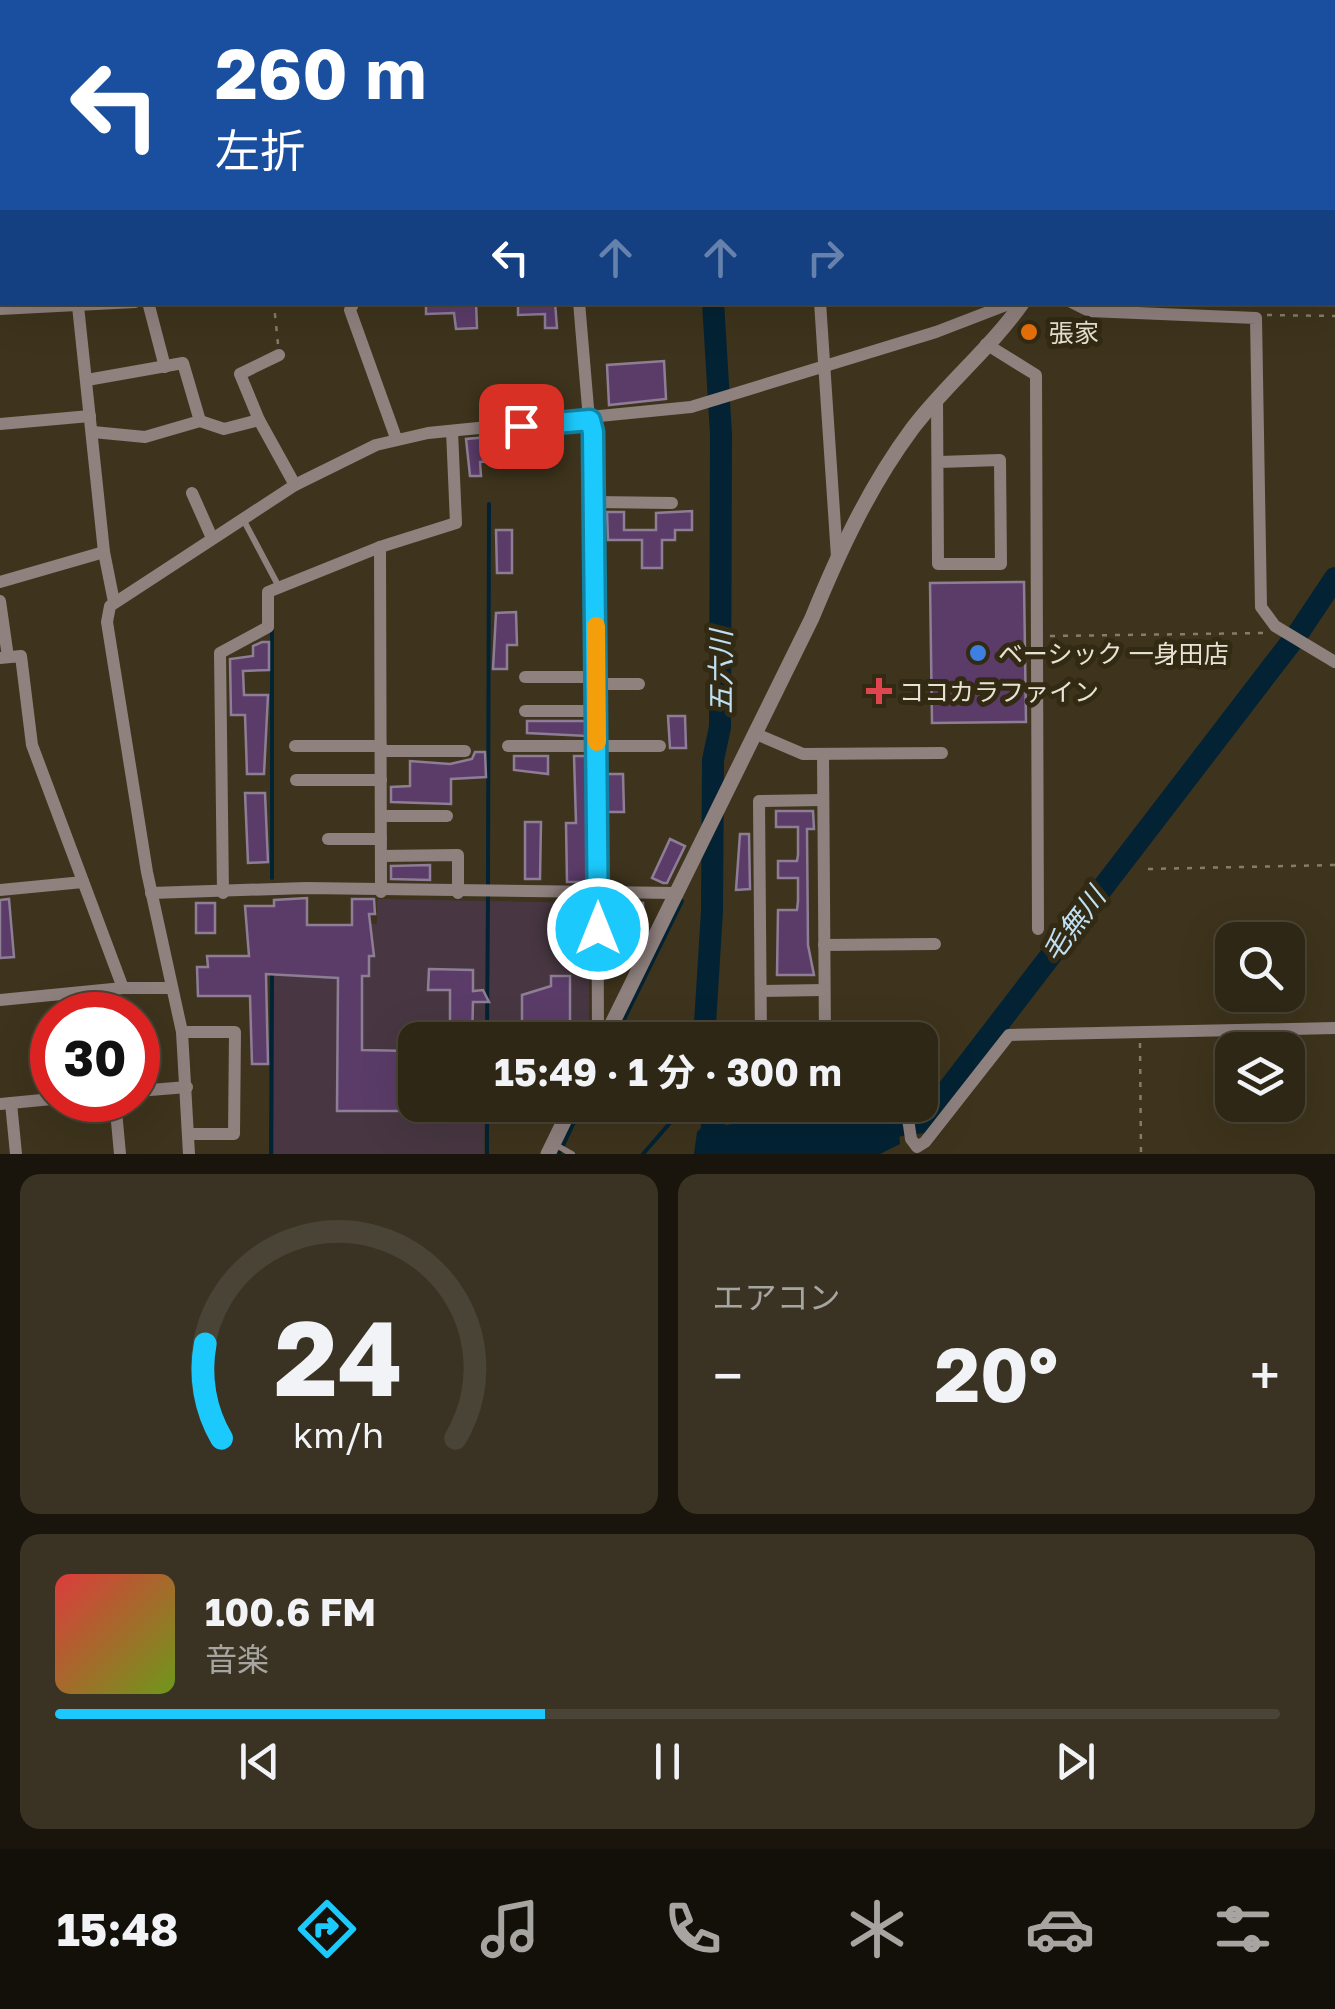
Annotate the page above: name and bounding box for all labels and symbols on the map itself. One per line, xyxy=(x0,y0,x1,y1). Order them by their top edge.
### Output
place label: 張家 xyxy=(1049,317,1099,348)
marker: 張家 xyxy=(1018,321,1040,343)
pin xyxy=(479,384,564,469)
water label: 五六川 xyxy=(704,627,737,714)
place label: ベーシック 一身田店 xyxy=(998,638,1229,669)
marker: ベーシック 一身田店 xyxy=(967,642,989,664)
place label: ココカラファイン xyxy=(899,676,1099,707)
marker: ココカラファイン xyxy=(868,680,890,702)
position arrow xyxy=(546,877,650,981)
water label: 毛無川 xyxy=(1035,878,1113,967)
speed limit sign: 30 xyxy=(30,992,160,1122)

